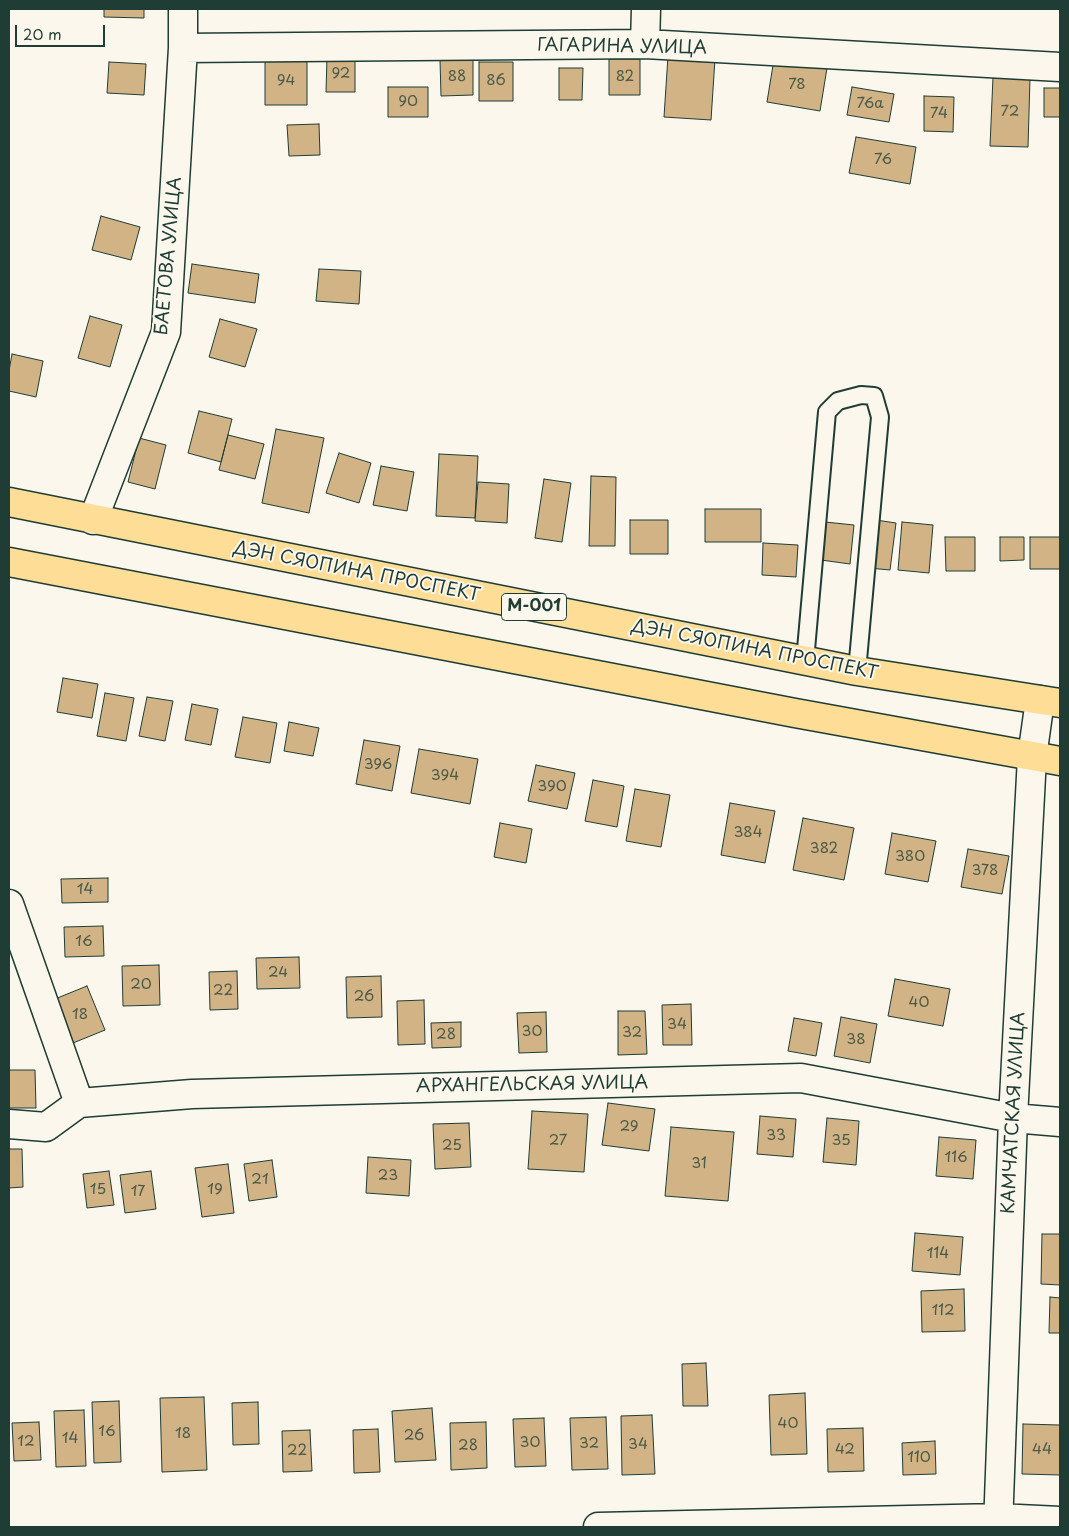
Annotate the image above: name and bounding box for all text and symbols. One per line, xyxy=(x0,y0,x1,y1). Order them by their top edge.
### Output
scale bar xyxy=(18,15,108,47)
text: 20 m xyxy=(23,22,62,45)
street label: ГАГАРИНА УЛИЦА xyxy=(537,35,707,59)
house number: 92 xyxy=(332,65,350,83)
house number: 88 xyxy=(448,68,466,86)
house number: 82 xyxy=(616,68,634,86)
house number: 94 xyxy=(277,72,295,90)
house number: 86 xyxy=(486,72,506,90)
house number: 78 xyxy=(788,76,806,94)
house number: 90 xyxy=(398,93,418,111)
house number: 76а xyxy=(856,95,884,113)
house number: 72 xyxy=(1001,103,1019,121)
house number: 74 xyxy=(930,105,948,123)
house number: 76 xyxy=(874,151,892,169)
street label: БАЕТОВА УЛИЦА xyxy=(151,176,187,336)
street label: ДЭН СЯОПИНА ПРОСПЕКТ xyxy=(232,537,482,607)
road number: M-001 xyxy=(502,594,566,620)
street label: ДЭН СЯОПИНА ПРОСПЕКТ xyxy=(630,615,880,685)
house number: 396 xyxy=(364,756,392,774)
house number: 394 xyxy=(431,767,459,785)
house number: 390 xyxy=(537,778,567,796)
house number: 384 xyxy=(733,824,763,842)
house number: 382 xyxy=(810,840,838,858)
house number: 380 xyxy=(895,848,925,866)
house number: 378 xyxy=(972,862,998,880)
house number: 14 xyxy=(77,881,93,899)
house number: 16 xyxy=(75,933,93,951)
house number: 24 xyxy=(268,964,288,982)
house number: 20 xyxy=(130,976,152,994)
house number: 22 xyxy=(213,982,233,1000)
house number: 26 xyxy=(354,988,374,1006)
house number: 40 xyxy=(909,994,929,1012)
house number: 18 xyxy=(72,1006,88,1024)
street label: КАМЧАТСКАЯ УЛИЦА xyxy=(998,1011,1030,1215)
house number: 34 xyxy=(667,1016,687,1034)
house number: 30 xyxy=(522,1023,542,1041)
house number: 32 xyxy=(622,1024,642,1042)
house number: 28 xyxy=(436,1026,456,1044)
house number: 38 xyxy=(846,1031,866,1049)
street label: АРХАНГЕЛЬСКАЯ УЛИЦА xyxy=(416,1072,648,1098)
house number: 29 xyxy=(619,1118,639,1136)
house number: 33 xyxy=(766,1127,786,1145)
house number: 27 xyxy=(549,1132,567,1150)
house number: 35 xyxy=(831,1132,851,1150)
house number: 25 xyxy=(442,1137,462,1155)
house number: 116 xyxy=(944,1149,968,1167)
house number: 31 xyxy=(691,1155,707,1173)
house number: 23 xyxy=(378,1167,398,1185)
house number: 21 xyxy=(251,1171,269,1189)
house number: 15 xyxy=(90,1181,106,1199)
house number: 19 xyxy=(207,1181,223,1199)
house number: 17 xyxy=(131,1183,145,1201)
house number: 114 xyxy=(927,1245,949,1263)
house number: 112 xyxy=(931,1302,955,1320)
house number: 40 xyxy=(778,1415,798,1433)
house number: 16 xyxy=(98,1423,116,1441)
house number: 18 xyxy=(175,1425,191,1443)
house number: 26 xyxy=(404,1427,424,1445)
house number: 14 xyxy=(62,1430,78,1448)
house number: 12 xyxy=(17,1433,35,1451)
house number: 30 xyxy=(520,1434,540,1452)
house number: 32 xyxy=(579,1435,599,1453)
house number: 34 xyxy=(628,1436,648,1454)
house number: 28 xyxy=(458,1437,478,1455)
house number: 42 xyxy=(835,1441,855,1459)
house number: 44 xyxy=(1032,1441,1052,1459)
house number: 22 xyxy=(287,1442,307,1460)
house number: 110 xyxy=(907,1449,931,1467)

